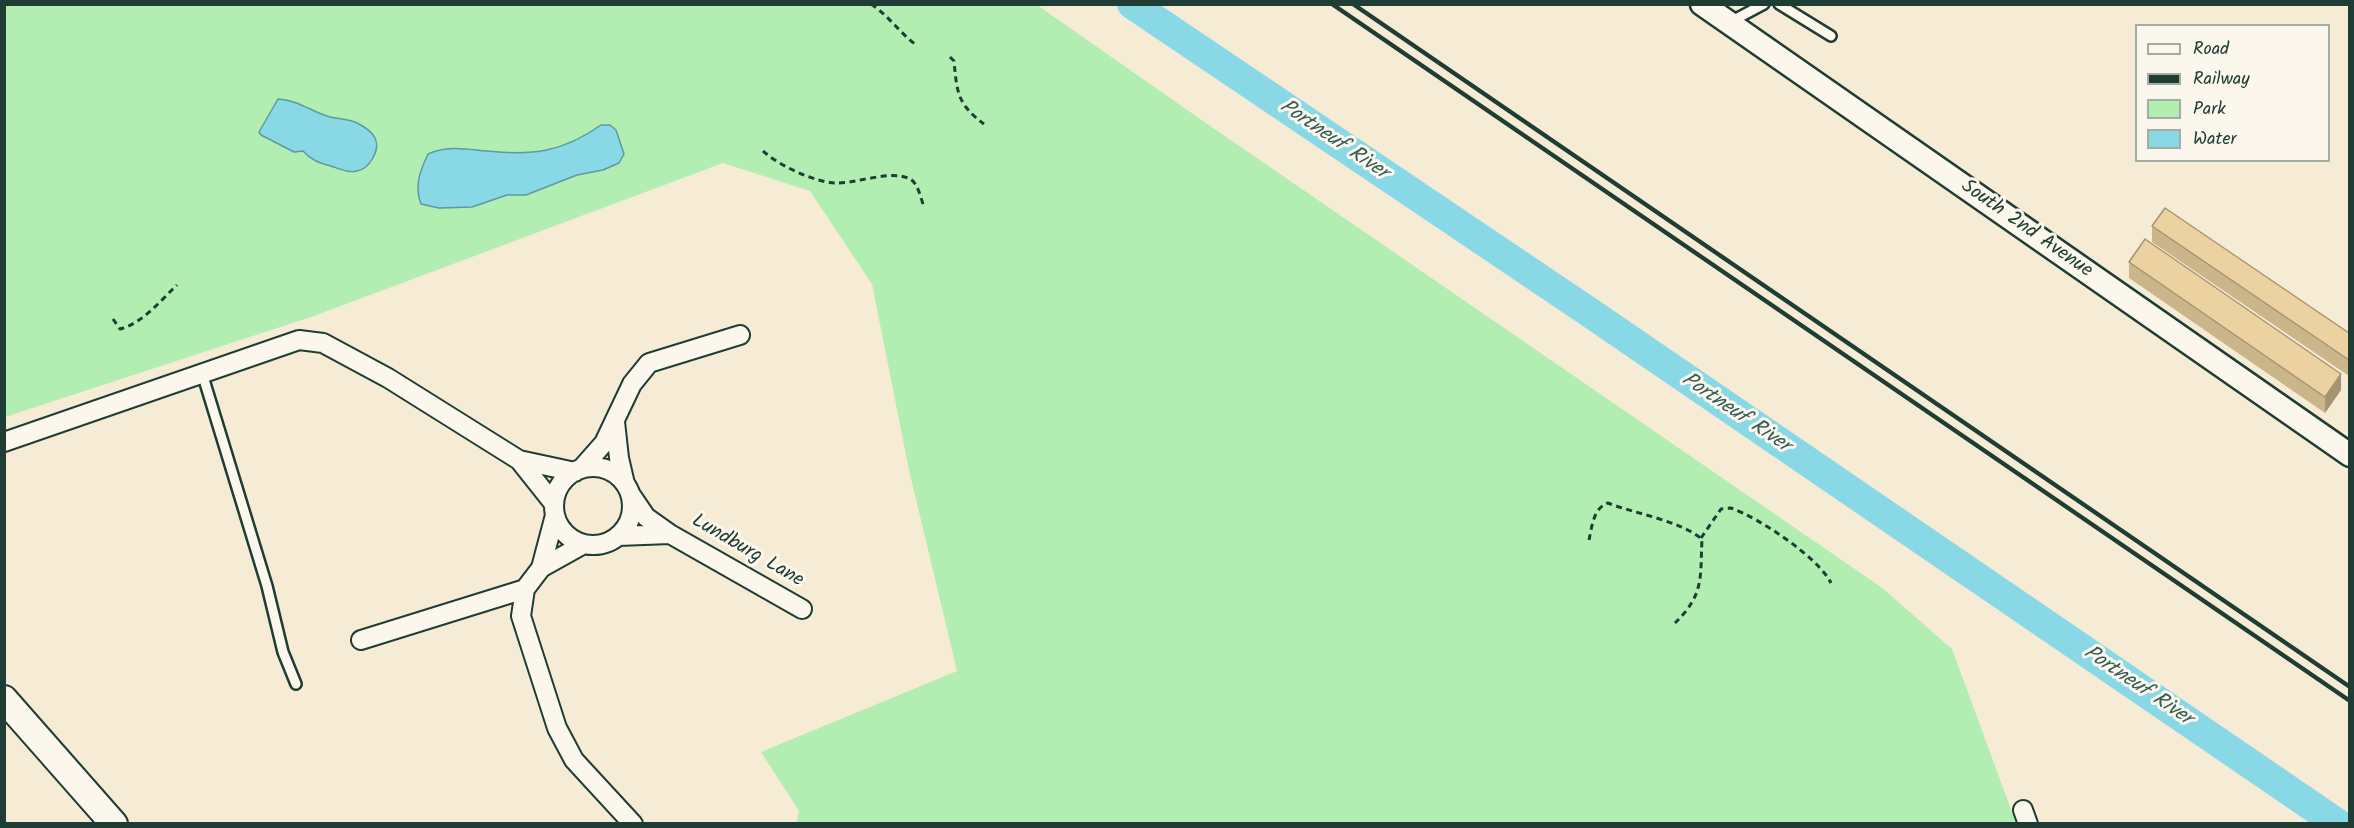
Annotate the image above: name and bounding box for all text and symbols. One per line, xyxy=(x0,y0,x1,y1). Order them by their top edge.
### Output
legend xyxy=(2135,24,2330,162)
text: Road xyxy=(2193,35,2229,64)
text: Railway xyxy=(2193,65,2250,94)
water label: Portneuf River xyxy=(1274,95,1392,187)
text: Park xyxy=(2193,95,2226,124)
text: Water xyxy=(2193,125,2237,154)
street label: South 2nd Avenue xyxy=(1956,176,2096,284)
water label: Portneuf River xyxy=(1676,368,1794,460)
street label: Lundburg Lane xyxy=(687,510,807,594)
water label: Portneuf River xyxy=(2078,641,2196,733)

